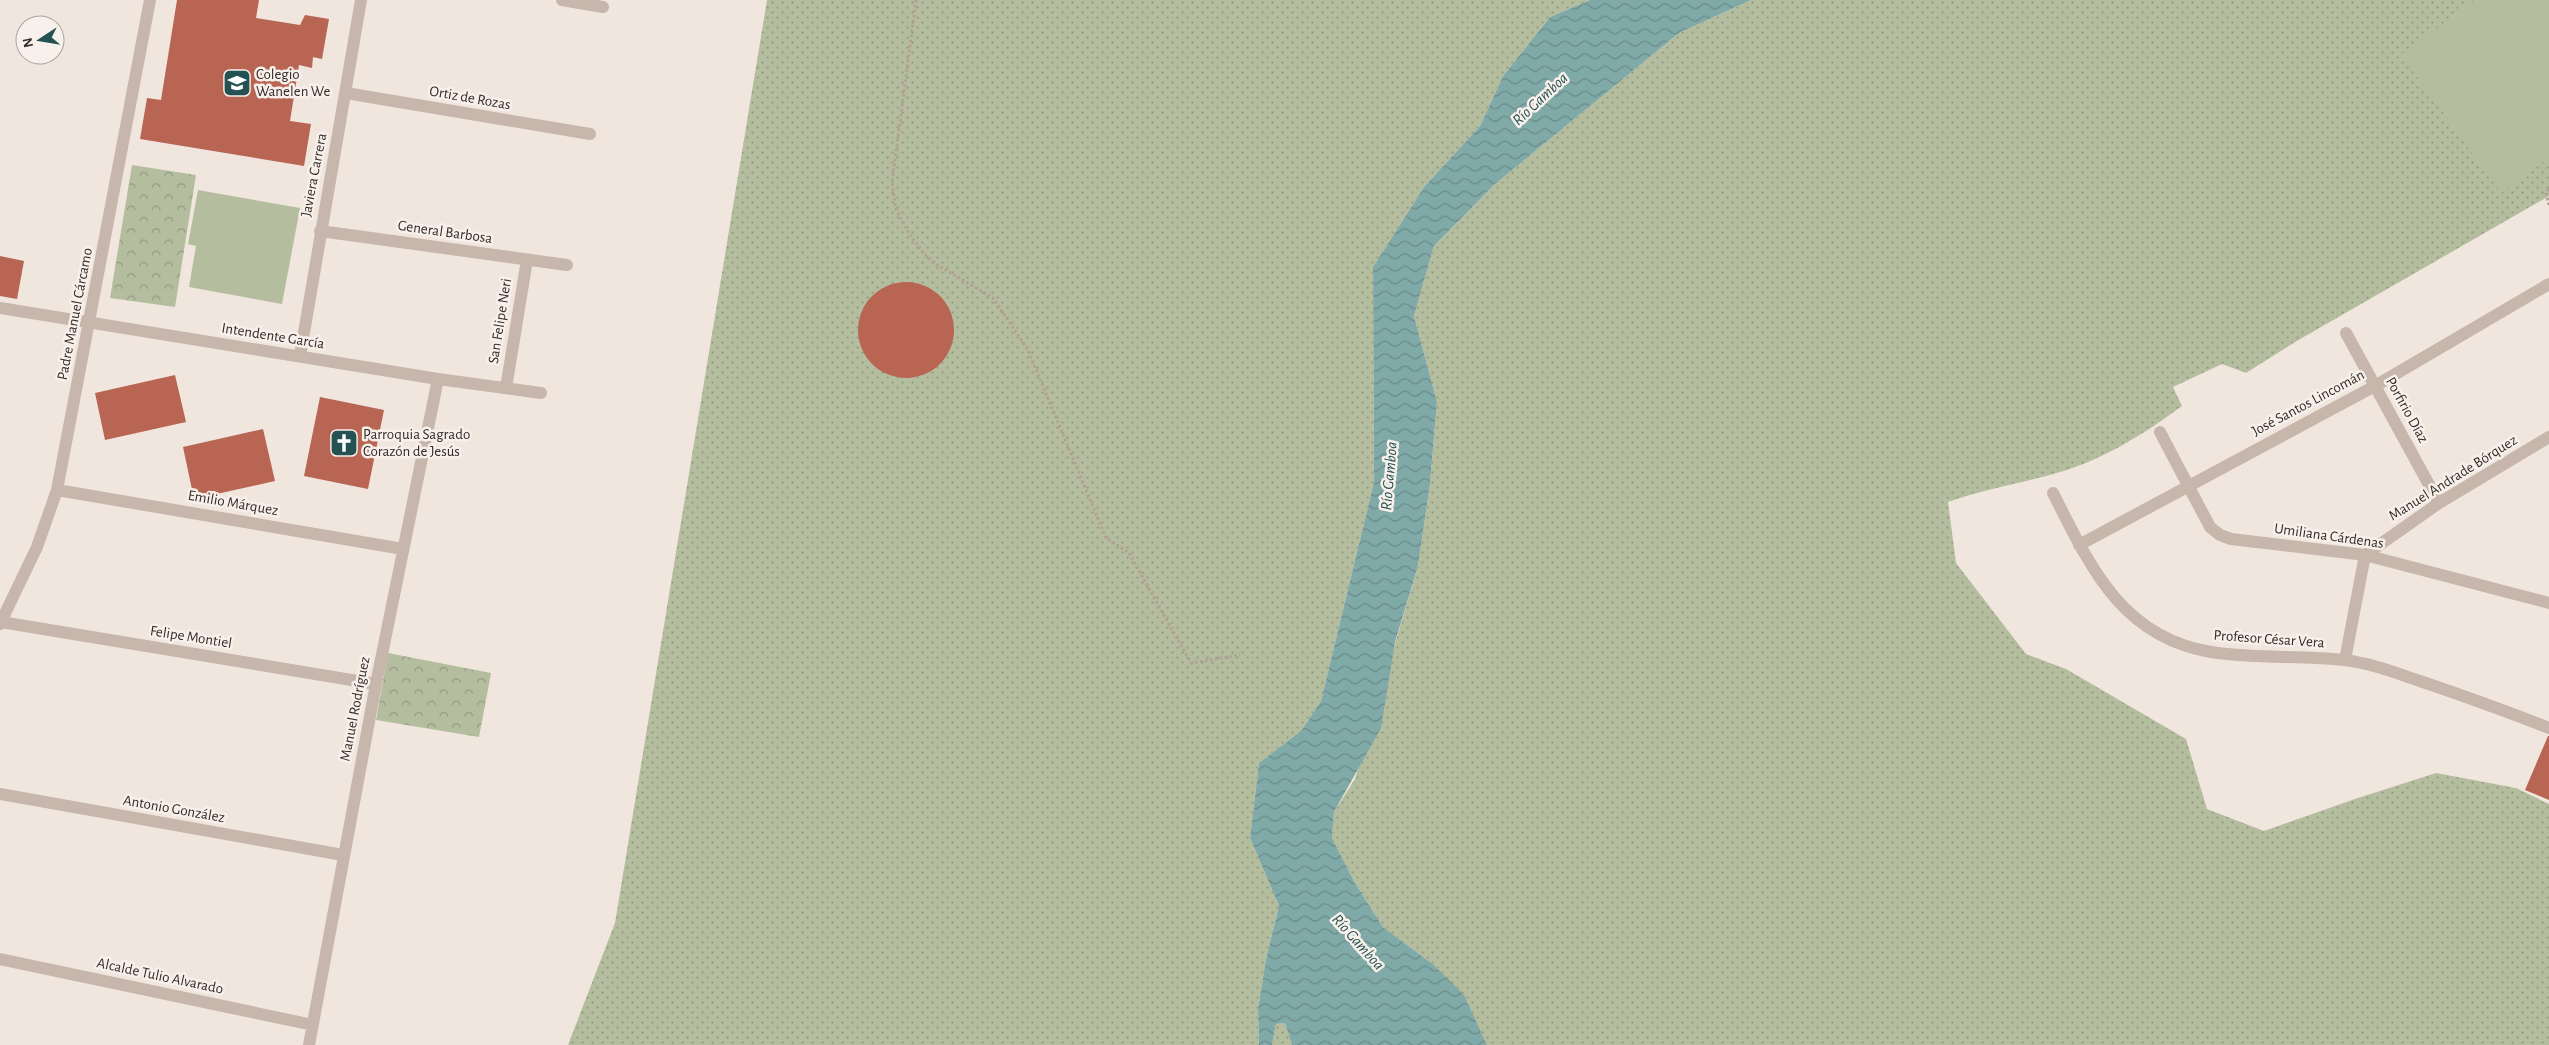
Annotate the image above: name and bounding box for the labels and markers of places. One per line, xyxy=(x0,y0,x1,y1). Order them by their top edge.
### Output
place label: Colegio Wanelen We xyxy=(256,67,331,99)
school or university icon: Colegio Wanelen We xyxy=(222,68,252,98)
place label: Parroquia Sagrado Corazón de Jesús xyxy=(363,427,470,459)
church icon: Parroquia Sagrado Corazón de Jesús xyxy=(329,428,359,458)

